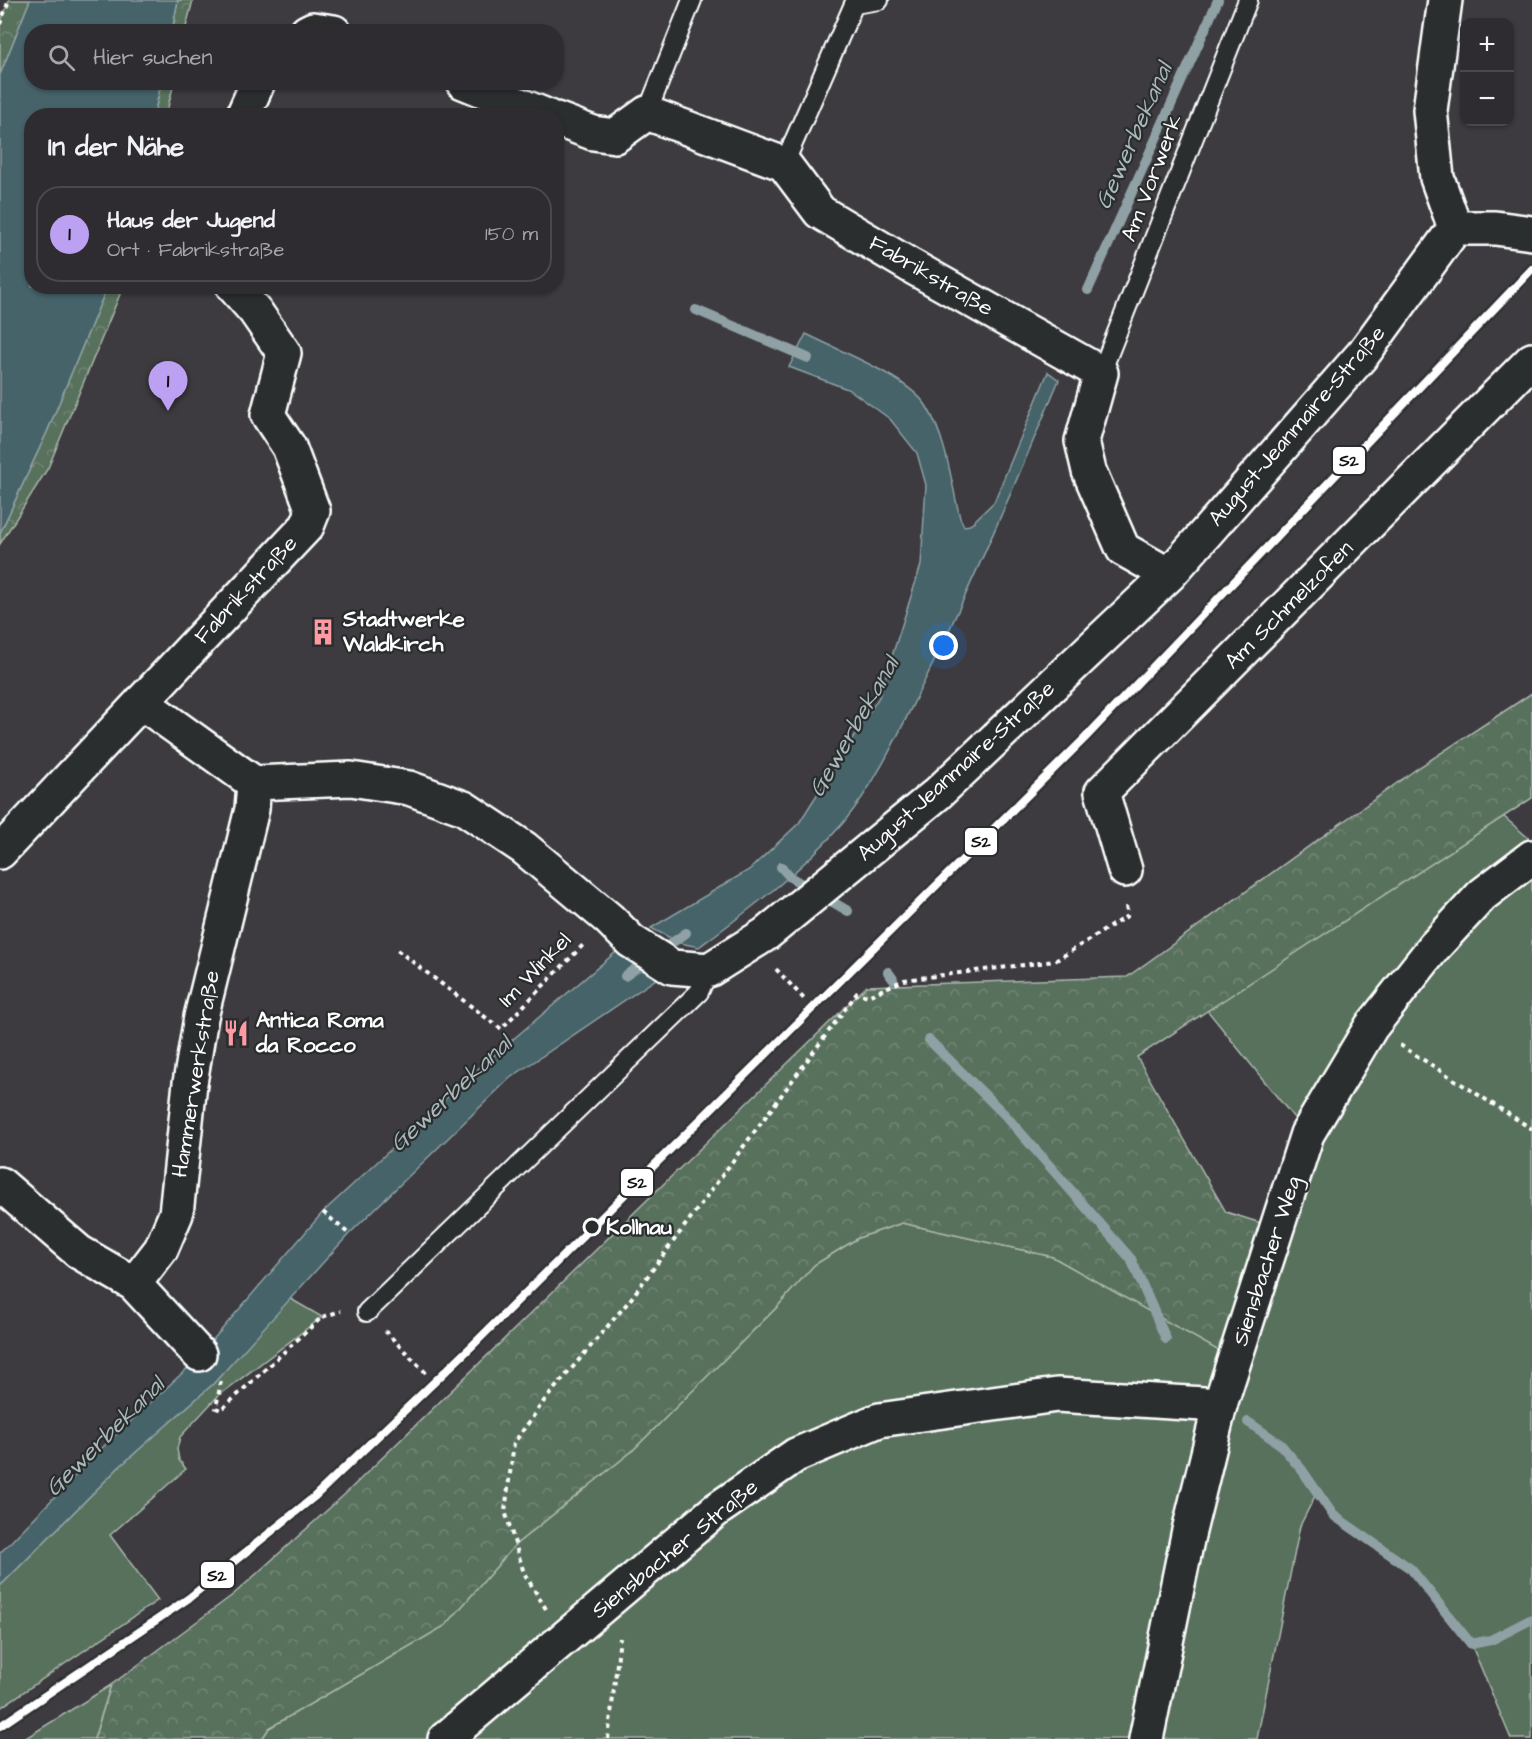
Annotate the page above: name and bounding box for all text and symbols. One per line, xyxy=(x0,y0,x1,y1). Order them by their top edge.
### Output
map controls xyxy=(1460,18,1514,126)
button: + xyxy=(1460,18,1514,72)
search box xyxy=(24,24,564,90)
icon: search xyxy=(45,41,78,74)
text: Hier suchen xyxy=(93,42,212,73)
water label: Gewerbekanal xyxy=(1087,55,1183,214)
button: − xyxy=(1460,72,1514,126)
street label: Am Vorwerk xyxy=(1114,110,1191,246)
text: In der Nähe xyxy=(48,129,184,165)
text: Haus der Jugend xyxy=(107,205,275,236)
text: 1 xyxy=(68,220,71,248)
text: 150 m xyxy=(485,220,538,248)
street label: Fabrikstraße xyxy=(863,228,999,324)
text: Ort · Fabrikstraße xyxy=(107,236,284,264)
street label: August-Jeanmaire-Straße xyxy=(1201,319,1394,534)
pin: 1 xyxy=(148,362,188,411)
line badge: S2 xyxy=(1332,446,1366,475)
text: S2 xyxy=(1338,450,1360,472)
street label: Fabrikstraße xyxy=(187,529,305,651)
street label: Am Schmelzofen xyxy=(1218,534,1360,676)
place label: Stadtwerke Waldkirch xyxy=(342,604,465,660)
building icon: Stadtwerke Waldkirch xyxy=(308,617,338,647)
your location xyxy=(929,631,958,660)
water label: Gewerbekanal xyxy=(800,648,909,803)
street label: August-Jeanmaire-Straße xyxy=(850,674,1063,869)
line badge: S2 xyxy=(964,827,998,856)
text: S2 xyxy=(970,831,992,853)
street label: Im Winkel xyxy=(491,926,579,1014)
street label: Hammerwerkstraße xyxy=(164,968,228,1180)
place label: Antica Roma da Rocco xyxy=(255,1005,384,1061)
restaurant icon: Antica Roma da Rocco xyxy=(221,1018,251,1048)
water label: Gewerbekanal xyxy=(382,1026,522,1160)
line badge: S2 xyxy=(620,1168,654,1197)
text: S2 xyxy=(626,1172,648,1194)
street label: Siensbacher Weg xyxy=(1225,1172,1310,1350)
place label: Kollnau xyxy=(606,1212,672,1243)
marker: Kollnau xyxy=(583,1218,601,1236)
water label: Gewerbekanal xyxy=(38,1367,175,1504)
street label: Siensbacher Straße xyxy=(585,1472,765,1626)
line badge: S2 xyxy=(200,1561,235,1589)
text: S2 xyxy=(206,1565,228,1587)

